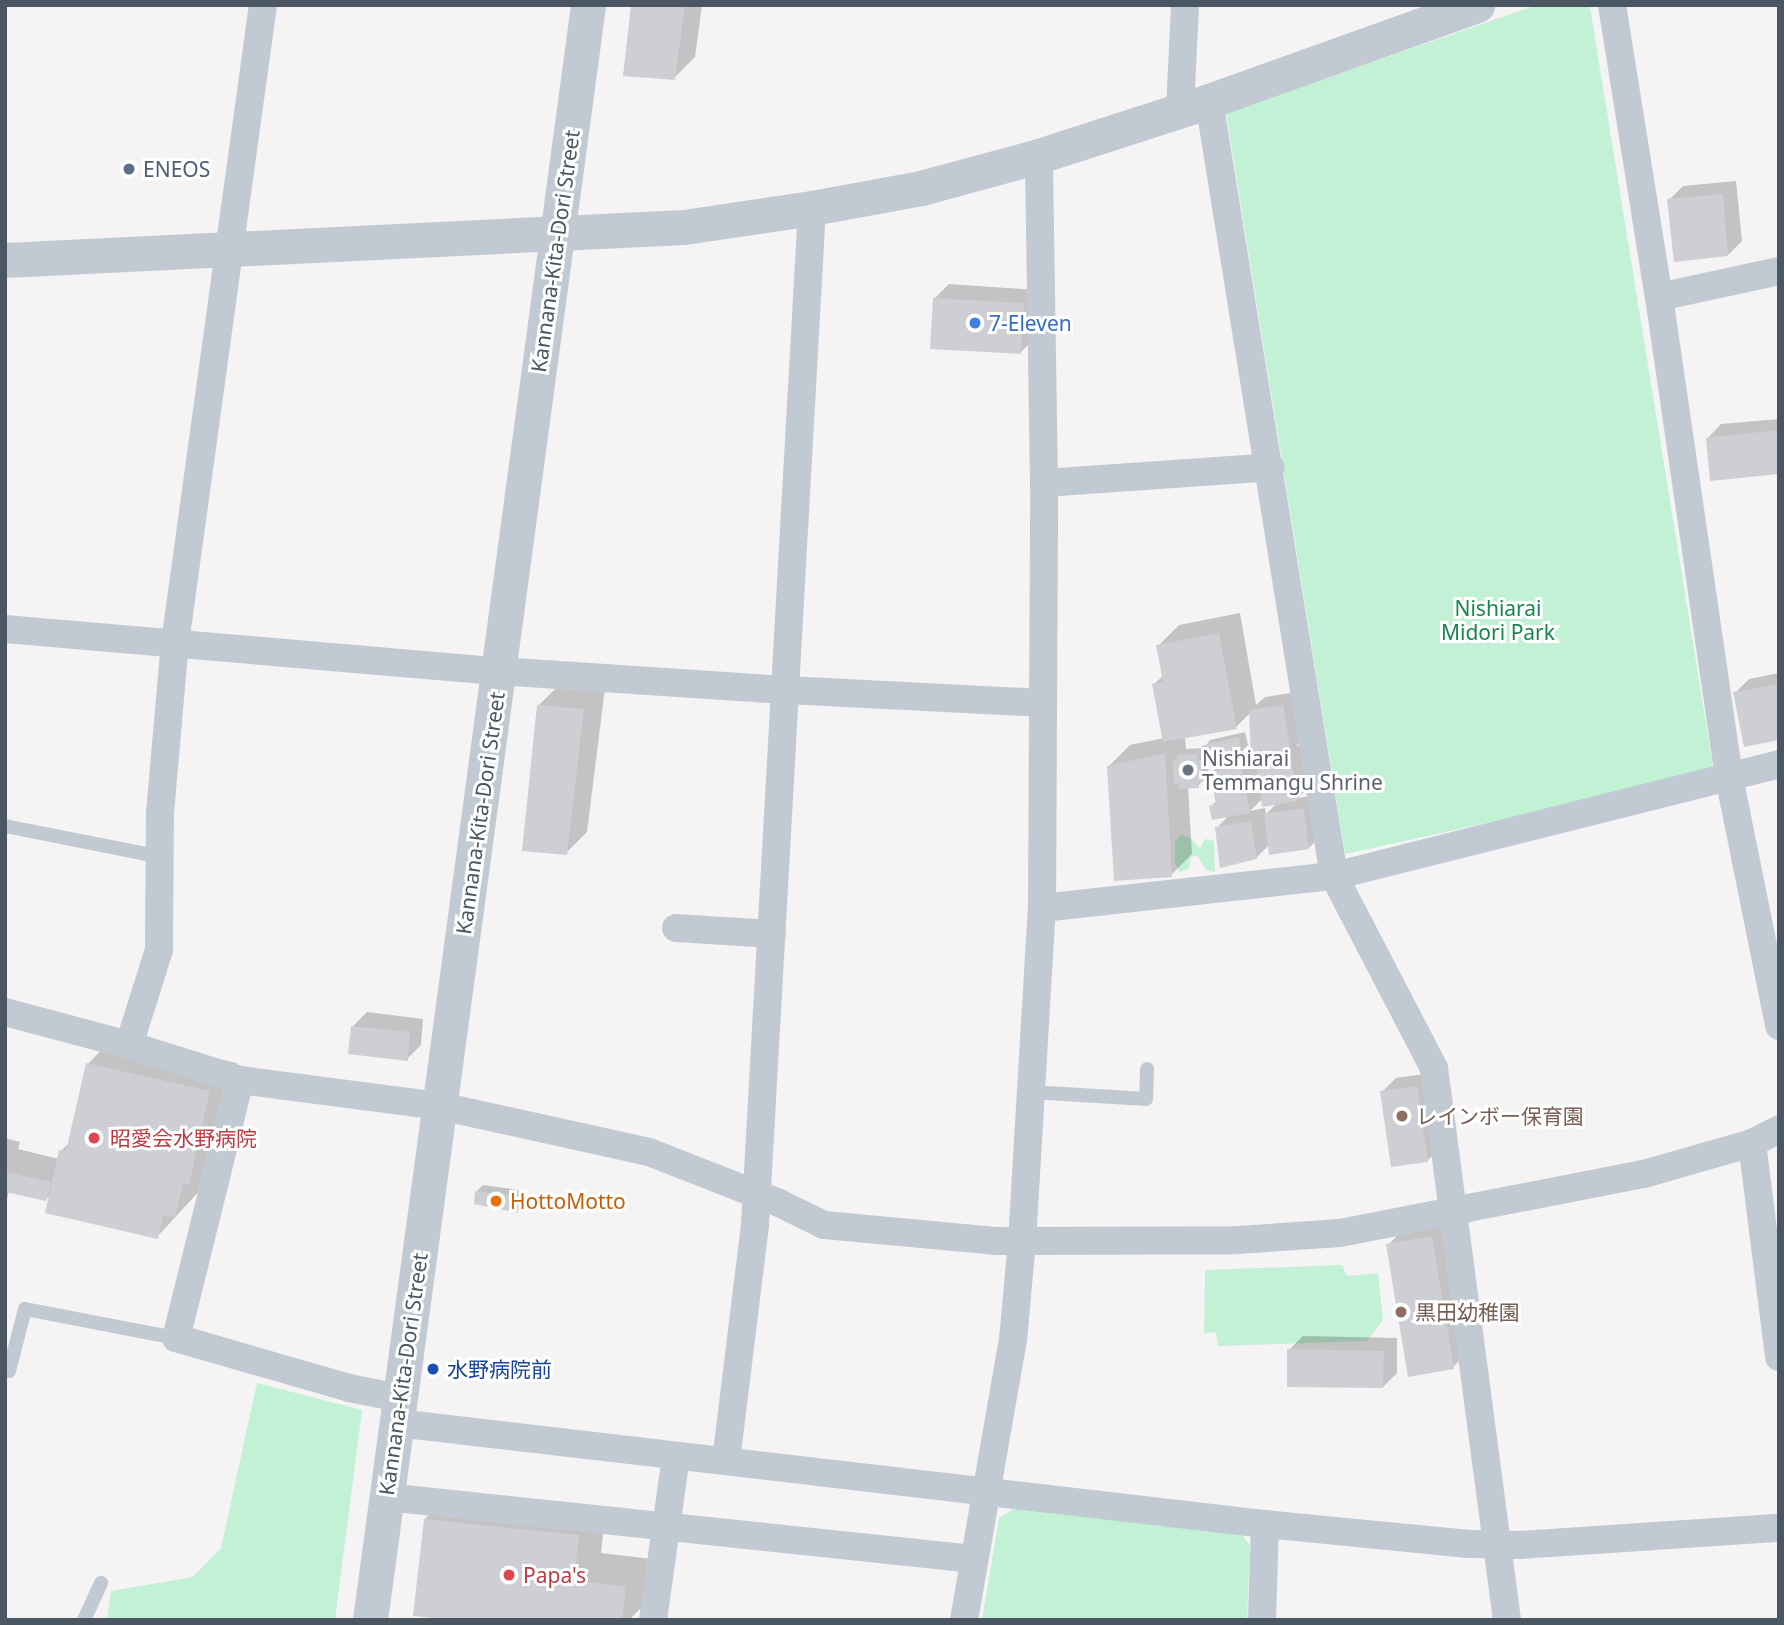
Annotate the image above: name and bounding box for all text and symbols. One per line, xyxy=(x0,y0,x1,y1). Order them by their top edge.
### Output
street label: Kannana-Kita-Dori Street xyxy=(525,128,585,374)
place label: ENEOS xyxy=(143,156,210,182)
marker: ENEOS xyxy=(121,161,137,177)
place label: 7-Eleven xyxy=(989,310,1072,336)
marker: 7-Eleven xyxy=(967,315,983,331)
park label: Nishiarai Midori Park xyxy=(1441,595,1555,645)
street label: Kannana-Kita-Dori Street xyxy=(450,690,510,936)
place label: Nishiarai Temmangu Shrine xyxy=(1202,745,1383,795)
marker: Nishiarai Temmangu Shrine xyxy=(1180,762,1196,778)
place label: レインボー保育園 xyxy=(1416,1103,1584,1129)
marker: レインボー保育園 xyxy=(1394,1108,1410,1124)
place label: 昭愛会水野病院 xyxy=(110,1125,257,1151)
marker: 昭愛会水野病院 xyxy=(84,1128,104,1148)
place label: HottoMotto xyxy=(510,1188,626,1214)
marker: HottoMotto xyxy=(488,1193,504,1209)
street label: Kannana-Kita-Dori Street xyxy=(373,1251,433,1497)
place label: 黒田幼稚園 xyxy=(1415,1299,1520,1325)
marker: 黒田幼稚園 xyxy=(1393,1304,1409,1320)
place label: 水野病院前 xyxy=(447,1356,552,1382)
marker: 水野病院前 xyxy=(425,1361,441,1377)
place label: Papa's xyxy=(523,1562,586,1588)
marker: Papa's xyxy=(501,1567,517,1583)

